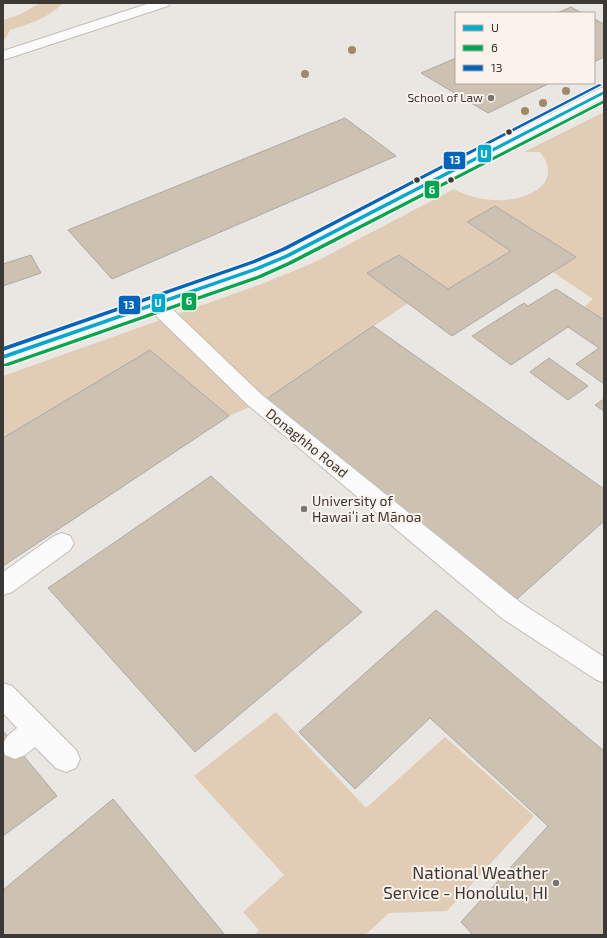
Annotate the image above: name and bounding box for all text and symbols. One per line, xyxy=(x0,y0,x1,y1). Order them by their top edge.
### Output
legend xyxy=(455,12,595,84)
text: U xyxy=(491,20,499,34)
text: 6 xyxy=(491,40,498,54)
text: 13 xyxy=(491,60,502,74)
place label: School of Law xyxy=(407,90,483,104)
marker: School of Law xyxy=(486,93,496,103)
unlabelled marker xyxy=(504,127,514,137)
line badge: U xyxy=(477,144,492,163)
text: U xyxy=(480,147,488,160)
line badge: 13 xyxy=(443,151,466,170)
text: 13 xyxy=(450,153,461,166)
unlabelled marker xyxy=(412,175,422,185)
unlabelled marker xyxy=(446,175,456,185)
line badge: 6 xyxy=(424,180,440,199)
text: 6 xyxy=(429,183,436,196)
line badge: 6 xyxy=(181,292,197,311)
line badge: U xyxy=(151,293,166,313)
text: 6 xyxy=(186,294,193,307)
line badge: 13 xyxy=(118,295,141,315)
text: U xyxy=(154,296,162,309)
text: 13 xyxy=(124,298,135,311)
street label: Donaghho Road xyxy=(263,404,352,481)
place label: University of Hawaiʻi at Mānoa xyxy=(312,492,421,525)
marker: University of Hawaiʻi at Mānoa xyxy=(299,504,309,514)
place label: National Weather Service - Honolulu, HI xyxy=(383,862,548,902)
marker: National Weather Service - Honolulu, HI xyxy=(551,878,561,888)

